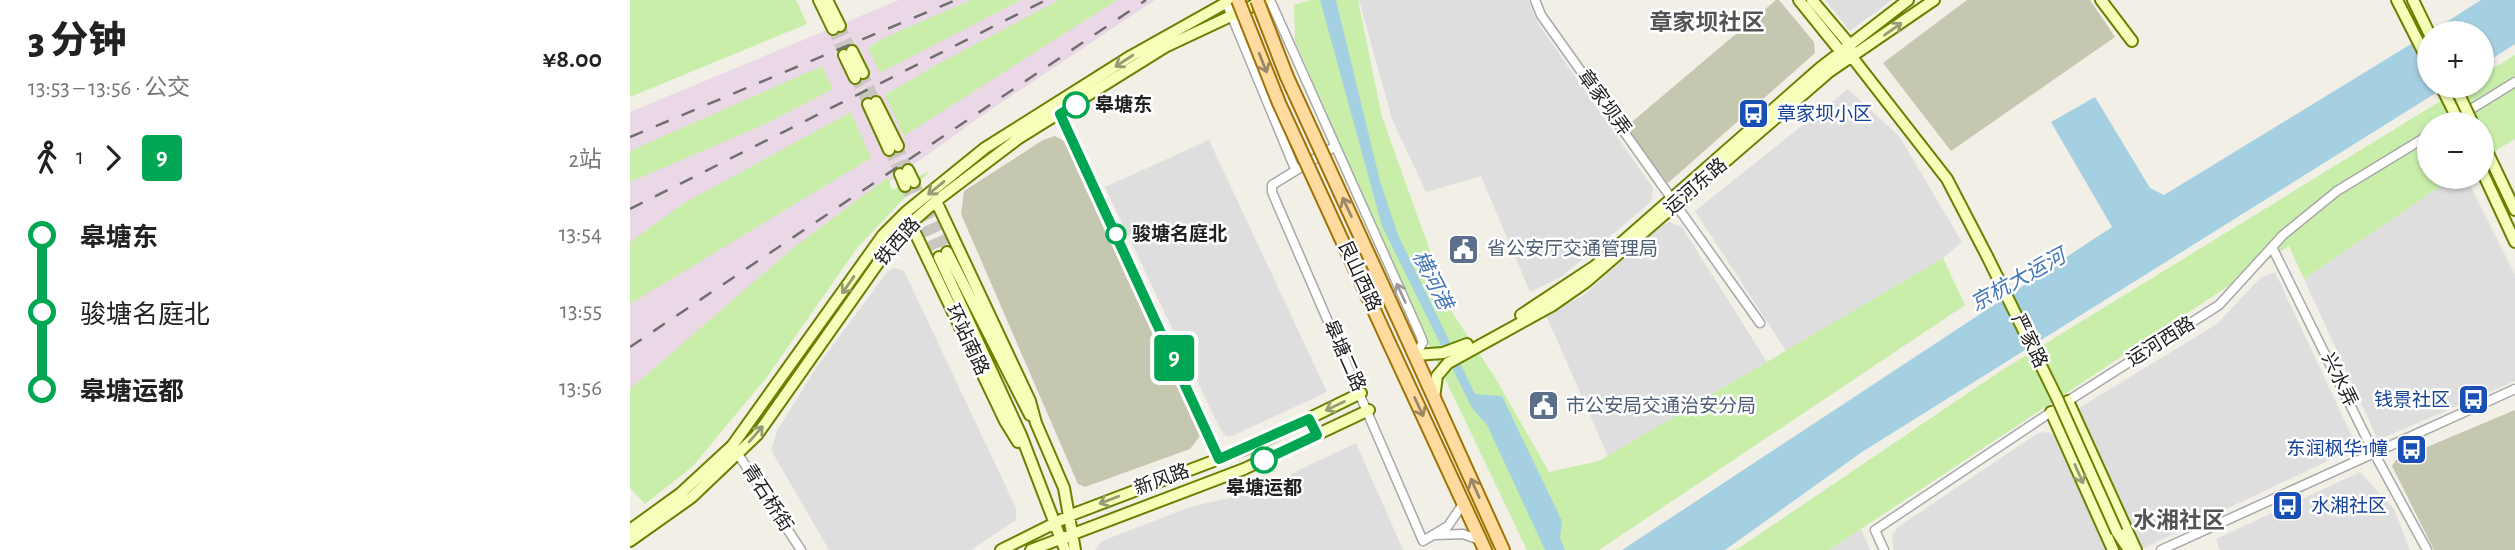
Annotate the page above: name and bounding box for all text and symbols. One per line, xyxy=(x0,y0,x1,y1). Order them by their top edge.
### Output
district label: 章家坝社区 xyxy=(1650,10,1765,35)
map controls xyxy=(2417,21,2494,189)
button: + xyxy=(2417,21,2494,98)
one-way arrow xyxy=(1883,22,1902,36)
text: 3 分钟 xyxy=(28,23,126,61)
text: ¥8.00 xyxy=(542,46,602,72)
one-way arrow xyxy=(1257,52,1270,74)
one-way arrow xyxy=(1114,54,1134,68)
street label: 章家坝弄 xyxy=(1574,65,1636,139)
text: 13:53 – 13:56 · 公交 xyxy=(28,77,190,100)
marker: 皋塘东 xyxy=(1063,92,1089,118)
place label: 皋塘东 xyxy=(1095,94,1152,115)
bus stop icon: 章家坝小区 xyxy=(1737,97,1771,131)
place label: 章家坝小区 xyxy=(1777,103,1872,124)
button: − xyxy=(2417,112,2494,189)
icon: walk xyxy=(28,139,66,177)
icon: forward xyxy=(94,139,132,177)
text: 1 xyxy=(76,146,84,169)
text: 9 xyxy=(156,146,168,170)
text: 2站 xyxy=(569,149,602,172)
street label: 运河东路 xyxy=(1660,153,1731,219)
one-way arrow xyxy=(927,180,945,196)
one-way arrow xyxy=(1340,197,1353,219)
street label: 铁西路 xyxy=(871,214,924,270)
text: 13:54 xyxy=(559,223,602,246)
place label: 骏塘名庭北 xyxy=(1132,223,1227,244)
marker: 骏塘名庭北 xyxy=(1106,224,1126,244)
text: 皋塘东 xyxy=(80,225,158,251)
public building icon: 省公安厅交通管理局 xyxy=(1447,232,1481,266)
street label: 艮山西路 xyxy=(1334,237,1385,314)
place label: 省公安厅交通管理局 xyxy=(1487,238,1658,259)
water label: 京杭大运河 xyxy=(1967,243,2073,315)
water label: 横河港 xyxy=(1408,247,1458,316)
one-way arrow xyxy=(841,275,856,294)
one-way arrow xyxy=(1394,283,1407,304)
text: 13:55 xyxy=(560,300,602,323)
street label: 环站南路 xyxy=(942,301,993,378)
text: 骏塘名庭北 xyxy=(80,302,210,328)
street label: 严家路 xyxy=(2008,310,2052,371)
street label: 运河西路 xyxy=(2123,313,2198,370)
street label: 皋塘二路 xyxy=(1320,317,1370,395)
line badge: 9 xyxy=(1151,335,1197,381)
text: 9 xyxy=(1168,346,1180,370)
street label: 兴水弄 xyxy=(2318,350,2361,410)
text: 13:56 xyxy=(559,377,602,400)
text: 皋塘运都 xyxy=(80,379,184,405)
bus stop icon: 钱景社区 xyxy=(2456,383,2490,417)
public building icon: 市公安局交通治安分局 xyxy=(1526,389,1560,423)
place label: 钱景社区 xyxy=(2374,389,2450,410)
place label: 市公安局交通治安分局 xyxy=(1566,395,1756,416)
one-way arrow xyxy=(1413,396,1426,417)
one-way arrow xyxy=(1325,399,1346,413)
one-way arrow xyxy=(748,425,764,443)
bus stop icon: 东润枫华1幢 xyxy=(2394,432,2428,466)
place label: 东润枫华1幢 xyxy=(2286,438,2388,459)
marker: 皋塘运都 xyxy=(1251,447,1277,473)
street label: 新风路 xyxy=(1131,459,1192,499)
street label: 青石桥街 xyxy=(738,460,797,535)
one-way arrow xyxy=(2073,463,2086,485)
place label: 皋塘运都 xyxy=(1226,477,1302,498)
one-way arrow xyxy=(1468,478,1481,499)
bus stop icon: 水湘社区 xyxy=(2271,489,2305,523)
one-way arrow xyxy=(1098,494,1120,507)
place label: 水湘社区 xyxy=(2311,495,2387,516)
district label: 水湘社区 xyxy=(2133,508,2225,533)

